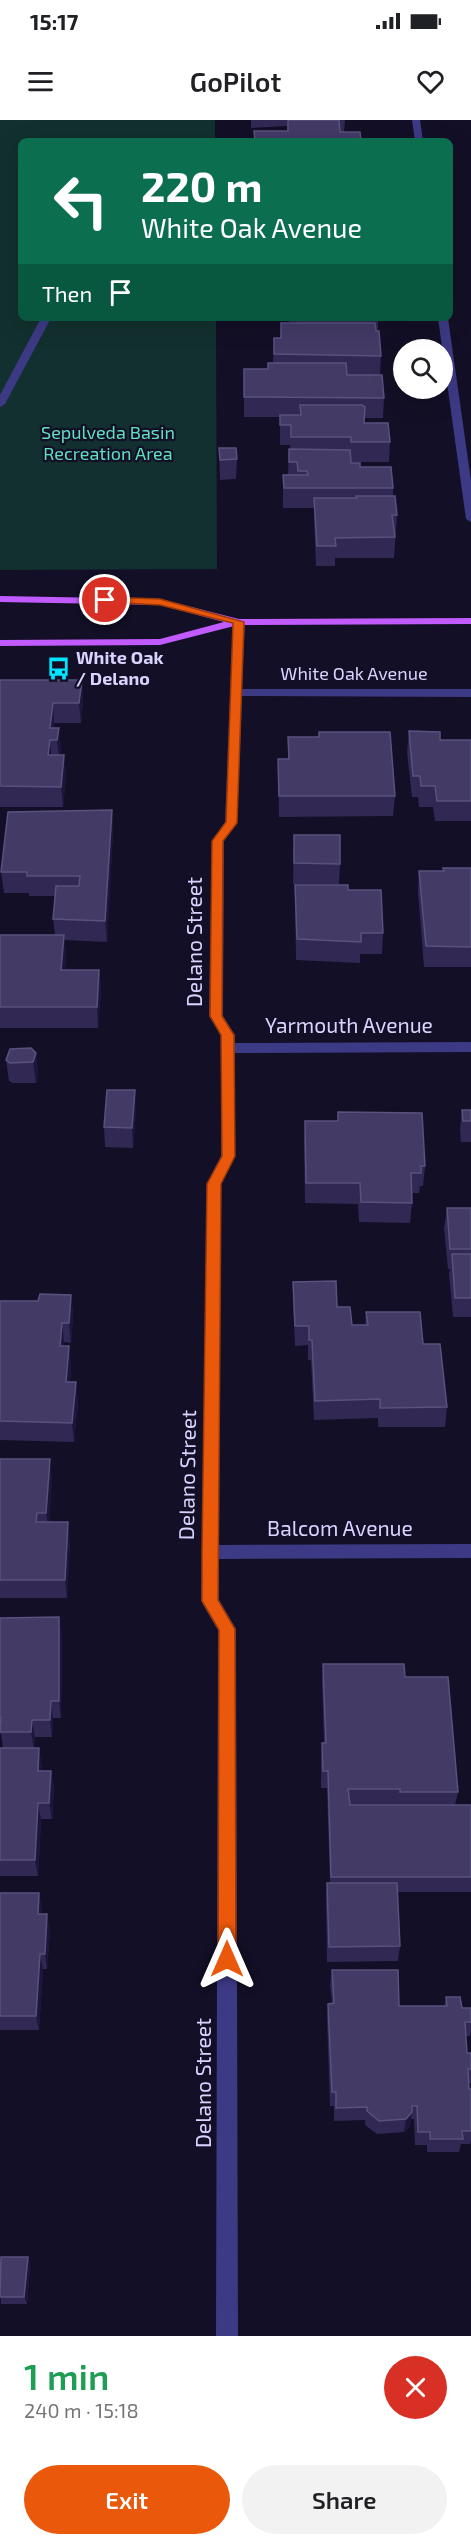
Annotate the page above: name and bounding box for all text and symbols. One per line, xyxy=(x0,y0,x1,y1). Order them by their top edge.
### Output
text: 15:17 xyxy=(30,8,78,34)
icon: menu xyxy=(24,65,57,98)
text: GoPilot xyxy=(190,65,281,97)
icon: heart xyxy=(414,65,447,98)
text: 220 m xyxy=(141,160,262,210)
icon: left xyxy=(42,162,120,240)
text: White Oak Avenue xyxy=(141,211,362,243)
icon: arrive xyxy=(104,276,137,309)
text: Then xyxy=(42,280,92,306)
map controls xyxy=(393,339,453,399)
button: search xyxy=(393,339,453,399)
park label: Sepulveda Basin Recreation Area xyxy=(41,421,175,464)
pin xyxy=(79,574,130,625)
icon: arrive xyxy=(88,583,121,616)
place label: White Oak / Delano xyxy=(76,646,163,689)
bus stop icon: White Oak / Delano xyxy=(45,655,71,681)
street label: White Oak Avenue xyxy=(280,662,428,684)
street label: Delano Street xyxy=(181,877,206,1007)
street label: Yarmouth Avenue xyxy=(265,1012,433,1037)
street label: Delano Street xyxy=(173,1410,200,1540)
street label: Balcom Avenue xyxy=(267,1515,413,1540)
position arrow xyxy=(195,1927,259,1991)
street label: Delano Street xyxy=(190,2018,215,2148)
text: 1 min xyxy=(24,2354,109,2397)
button: close xyxy=(384,2356,447,2419)
text: 240 m · 15:18 xyxy=(24,2398,139,2422)
button: Exit xyxy=(24,2465,230,2534)
button: Share xyxy=(242,2465,447,2534)

